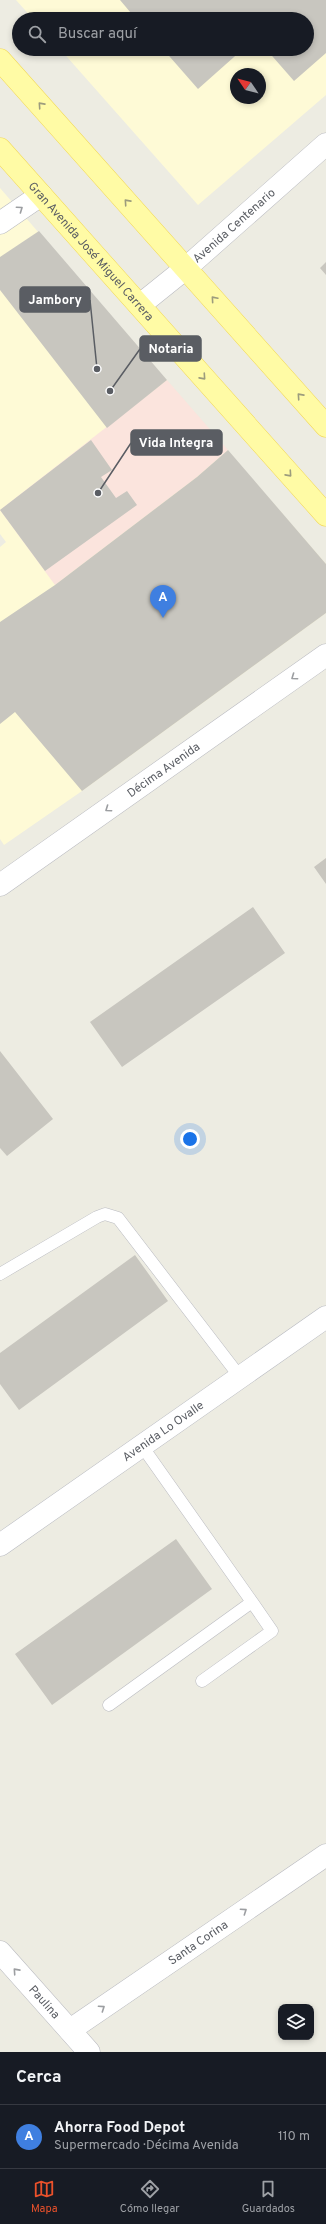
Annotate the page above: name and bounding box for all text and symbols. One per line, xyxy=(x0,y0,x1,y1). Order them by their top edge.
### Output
search box xyxy=(12,12,314,56)
icon: search xyxy=(26,23,48,45)
text: Buscar aquí xyxy=(58,25,137,44)
north arrow xyxy=(230,68,266,104)
one-way arrow xyxy=(38,103,45,110)
street label: Gran Avenida José Miguel Carrera xyxy=(24,179,157,325)
street label: Avenida Centenario xyxy=(190,185,280,267)
one-way arrow xyxy=(125,199,132,207)
one-way arrow xyxy=(16,207,23,214)
callout: Jambory xyxy=(20,287,90,312)
text: Jambory xyxy=(28,293,82,309)
one-way arrow xyxy=(211,296,219,304)
callout: Notaria xyxy=(140,336,201,361)
text: Notaria xyxy=(148,342,194,358)
one-way arrow xyxy=(198,372,205,379)
one-way arrow xyxy=(298,394,305,401)
callout: Vida Integra xyxy=(131,430,222,455)
text: Vida Integra xyxy=(139,436,213,452)
one-way arrow xyxy=(285,469,292,476)
pin: A xyxy=(150,585,176,618)
one-way arrow xyxy=(291,673,298,680)
street label: Décima Avenida xyxy=(124,739,204,802)
one-way arrow xyxy=(105,804,112,811)
your location xyxy=(180,1129,200,1149)
street label: Avenida Lo Ovalle xyxy=(120,1398,208,1466)
one-way arrow xyxy=(240,1908,247,1916)
street label: Santa Corina xyxy=(165,1917,232,1969)
one-way arrow xyxy=(14,1968,21,1975)
street label: Paulina xyxy=(25,1983,63,2023)
map controls xyxy=(278,2004,314,2040)
button: layers xyxy=(278,2004,314,2040)
one-way arrow xyxy=(98,2005,105,2013)
text: Cerca xyxy=(16,2067,62,2089)
text: Ahorra Food Depot xyxy=(54,2119,185,2138)
text: A xyxy=(24,2129,34,2145)
text: 110 m xyxy=(278,2129,310,2145)
text: Supermercado · Décima Avenida xyxy=(54,2138,239,2154)
tab: Mapa xyxy=(31,2178,58,2216)
tab: Cómo llegar xyxy=(120,2178,180,2216)
tab: Guardados xyxy=(242,2178,295,2216)

